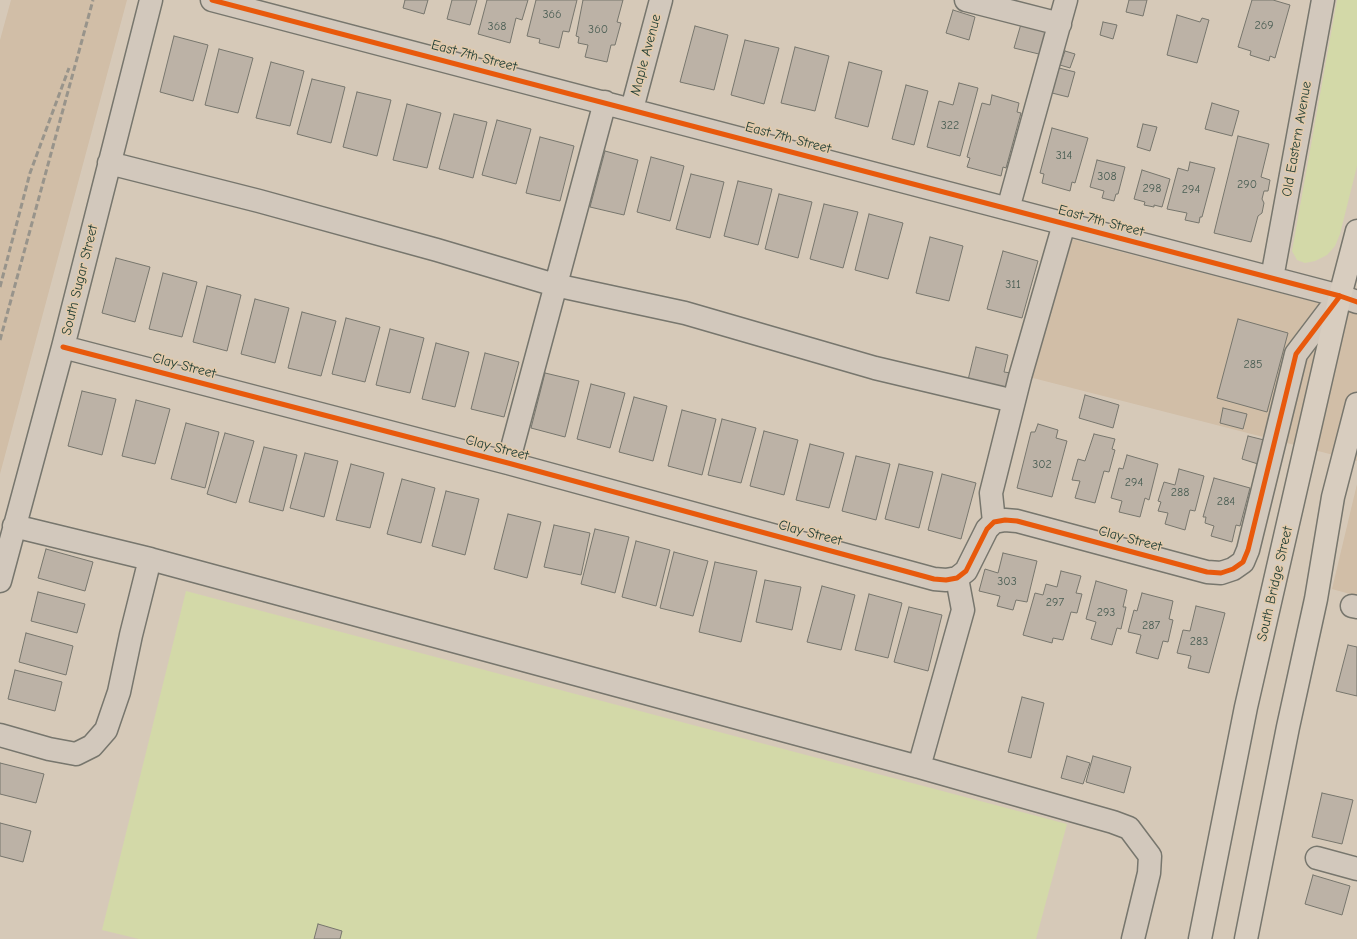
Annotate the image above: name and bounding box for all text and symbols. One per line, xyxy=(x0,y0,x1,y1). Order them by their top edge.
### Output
house number: 366 xyxy=(542,8,562,22)
street label: Maple Avenue xyxy=(627,12,665,98)
house number: 269 xyxy=(1254,19,1274,33)
house number: 368 xyxy=(488,20,506,34)
house number: 360 xyxy=(588,23,608,37)
street label: East 7th Street xyxy=(429,36,519,76)
street label: Old Eastern Avenue xyxy=(1279,80,1315,198)
street label: East 7th Street xyxy=(743,118,833,158)
house number: 322 xyxy=(941,119,959,133)
house number: 314 xyxy=(1056,149,1072,163)
house number: 308 xyxy=(1097,170,1117,184)
house number: 290 xyxy=(1237,178,1257,192)
house number: 298 xyxy=(1143,182,1161,196)
house number: 294 xyxy=(1182,183,1200,197)
street label: East 7th Street xyxy=(1056,201,1146,241)
street label: South Sugar Street xyxy=(58,223,102,337)
house number: 311 xyxy=(1005,278,1021,292)
street label: Clay Street xyxy=(150,349,218,383)
house number: 285 xyxy=(1244,358,1262,372)
street label: Clay Street xyxy=(463,431,531,465)
house number: 302 xyxy=(1032,458,1052,472)
house number: 294 xyxy=(1125,476,1143,490)
house number: 288 xyxy=(1171,486,1189,500)
house number: 284 xyxy=(1217,495,1235,509)
street label: Clay Street xyxy=(776,516,844,550)
street label: Clay Street xyxy=(1096,522,1164,556)
street label: South Bridge Street xyxy=(1254,525,1296,643)
house number: 303 xyxy=(997,575,1017,589)
house number: 297 xyxy=(1046,596,1064,610)
house number: 293 xyxy=(1097,606,1115,620)
house number: 287 xyxy=(1142,619,1160,633)
house number: 283 xyxy=(1190,635,1208,649)

